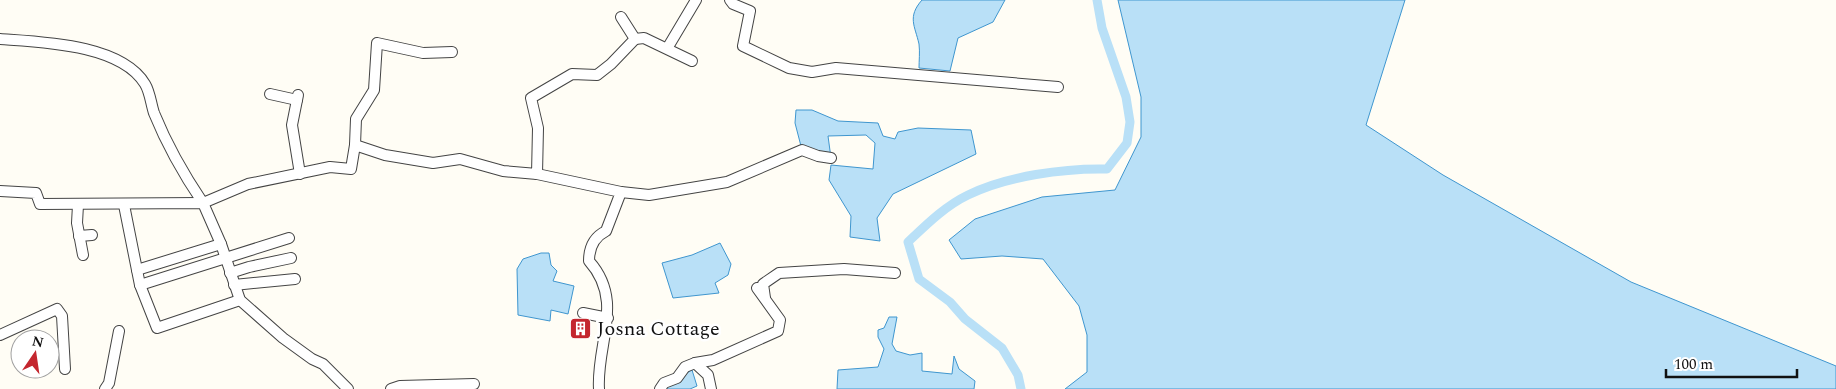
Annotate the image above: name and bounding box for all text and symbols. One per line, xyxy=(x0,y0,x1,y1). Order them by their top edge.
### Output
place label: Josna Cottage xyxy=(597,314,720,344)
building icon: Josna Cottage xyxy=(569,317,593,341)
north arrow xyxy=(10,329,60,379)
text: N xyxy=(30,330,46,353)
scale bar xyxy=(1666,346,1797,378)
text: 100 m xyxy=(1674,353,1713,376)

